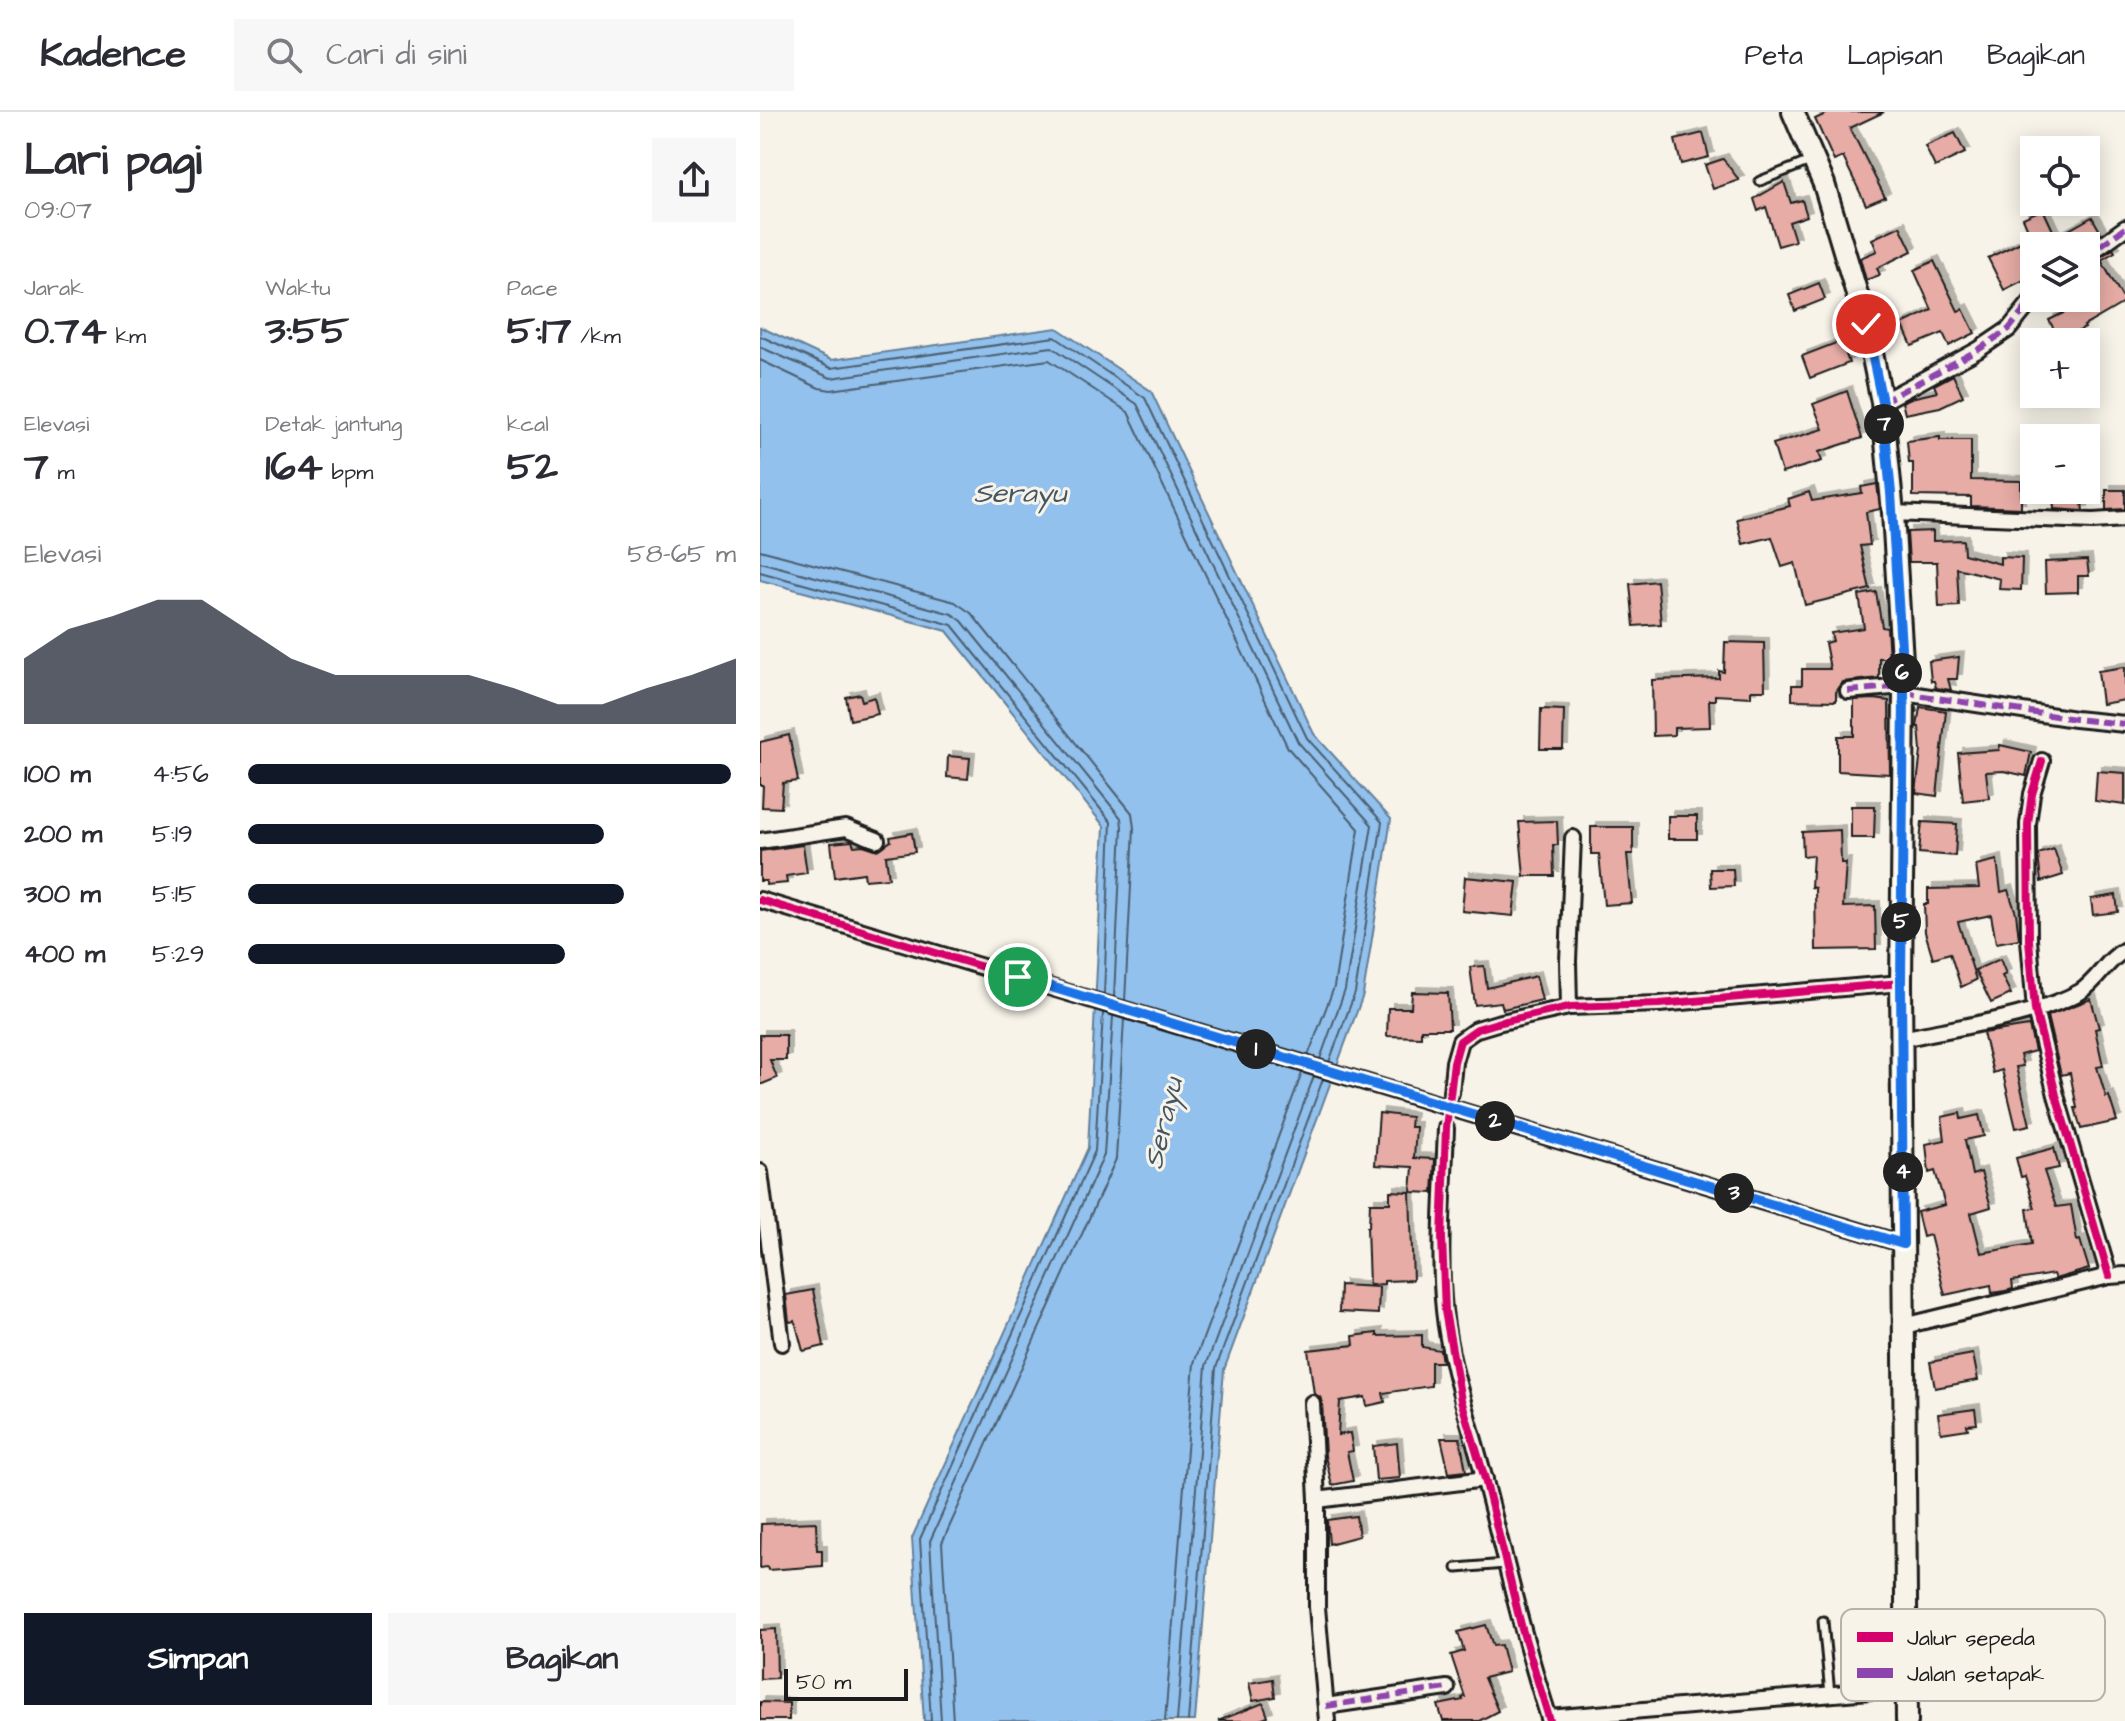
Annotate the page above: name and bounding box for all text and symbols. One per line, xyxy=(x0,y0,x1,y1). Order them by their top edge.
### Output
search box xyxy=(234,19,794,91)
text: Kadence xyxy=(40,29,186,81)
icon: search xyxy=(262,33,306,77)
text: Cari di sini xyxy=(326,34,467,76)
text: Peta xyxy=(1744,36,1803,75)
text: Lapisan xyxy=(1847,36,1943,75)
text: Bagikan xyxy=(1987,36,2085,75)
text: Lari pagi xyxy=(24,131,202,192)
map controls xyxy=(2020,136,2100,504)
button: locate xyxy=(2020,136,2100,216)
button: share xyxy=(652,138,736,222)
text: 09:07 xyxy=(24,192,92,228)
button: layers xyxy=(2020,232,2100,312)
text: Jarak xyxy=(24,273,84,304)
text: Waktu xyxy=(265,273,331,304)
text: Pace xyxy=(507,273,558,304)
pin xyxy=(1832,290,1900,358)
icon: check xyxy=(1844,302,1888,346)
text: 0.74 xyxy=(24,304,107,359)
text: 3:55 xyxy=(265,304,349,359)
text: 5:17 xyxy=(507,304,571,359)
text: km xyxy=(107,321,146,352)
text: /km xyxy=(571,321,621,352)
button: + xyxy=(2020,328,2100,408)
pin: 7 xyxy=(1864,404,1904,444)
text: 7 xyxy=(1877,408,1891,439)
text: Elevasi xyxy=(24,409,89,440)
text: Detak jantung xyxy=(265,409,402,440)
text: kcal xyxy=(507,409,549,440)
button: − xyxy=(2020,424,2100,504)
text: 7 xyxy=(24,440,49,495)
text: 164 xyxy=(265,440,323,495)
text: 52 xyxy=(507,440,558,495)
text: m xyxy=(49,457,75,488)
text: bpm xyxy=(323,457,373,488)
water label: Serayu xyxy=(974,474,1068,514)
text: Elevasi xyxy=(24,536,101,572)
text: 58–65 m xyxy=(627,536,736,572)
pin: 6 xyxy=(1882,653,1922,693)
text: 6 xyxy=(1895,657,1909,688)
text: 100 m xyxy=(24,756,91,792)
text: 4:56 xyxy=(152,756,209,792)
text: 200 m xyxy=(24,816,102,852)
text: 5:19 xyxy=(152,816,193,852)
text: 300 m xyxy=(24,876,101,912)
text: 5:15 xyxy=(152,876,196,912)
pin: 5 xyxy=(1881,902,1921,942)
text: 5 xyxy=(1893,906,1909,937)
text: 400 m xyxy=(24,936,105,972)
text: 5:29 xyxy=(152,936,204,972)
pin xyxy=(984,943,1052,1011)
icon: arrive xyxy=(996,955,1040,999)
pin: 1 xyxy=(1236,1029,1276,1069)
text: 1 xyxy=(1255,1033,1257,1064)
water label: Serayu xyxy=(1134,1072,1194,1173)
pin: 2 xyxy=(1475,1101,1515,1141)
text: 2 xyxy=(1489,1105,1501,1136)
pin: 4 xyxy=(1883,1152,1923,1192)
text: 4 xyxy=(1896,1156,1910,1187)
pin: 3 xyxy=(1714,1173,1754,1213)
text: 3 xyxy=(1728,1177,1740,1208)
legend xyxy=(1841,1609,2105,1701)
button: Simpan xyxy=(24,1613,372,1705)
button: Bagikan xyxy=(388,1613,736,1705)
text: Jalur sepeda xyxy=(1907,1623,2035,1654)
text: Jalan setapak xyxy=(1907,1659,2045,1690)
scale bar xyxy=(784,1665,908,1701)
text: 50 m xyxy=(796,1667,851,1698)

